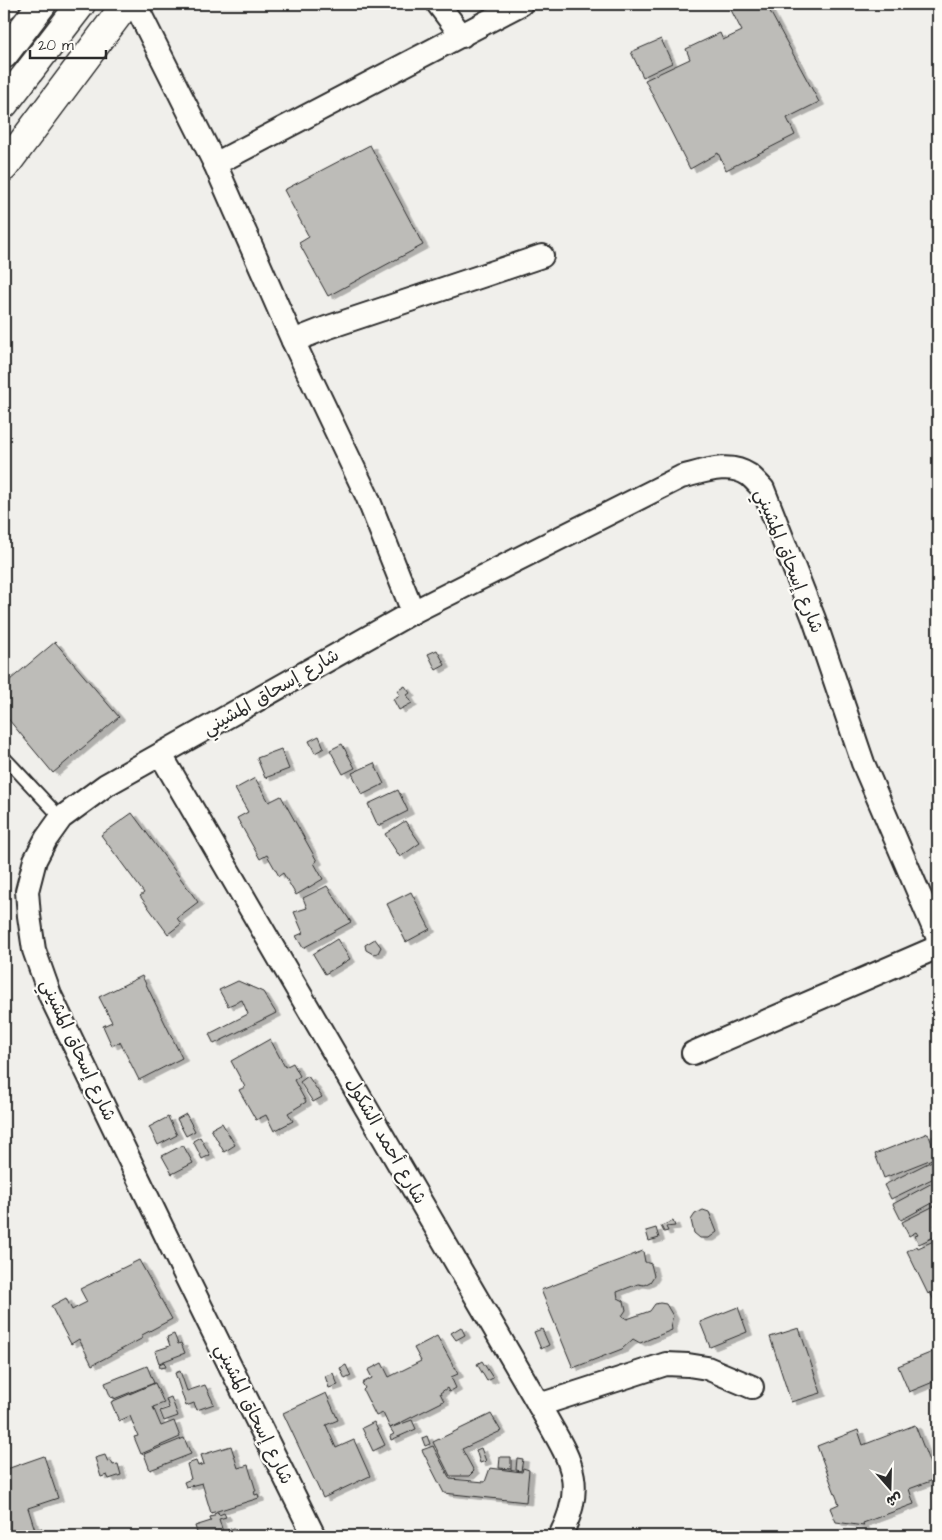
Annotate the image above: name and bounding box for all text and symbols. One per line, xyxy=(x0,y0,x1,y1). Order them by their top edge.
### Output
scale bar xyxy=(30,28,106,60)
text: 20 m xyxy=(38,35,74,56)
street label: شارع إسحاق المشيني xyxy=(746,485,829,638)
street label: شارع إسحاق المشيني xyxy=(198,643,345,744)
street label: شارع إسحاق المشيني xyxy=(31,975,122,1126)
street label: شارع أحمد الشكول xyxy=(340,1073,432,1209)
street label: شارع إسحاق المشيني xyxy=(206,1339,299,1490)
north arrow xyxy=(864,1462,914,1512)
text: ش xyxy=(883,1487,905,1511)

